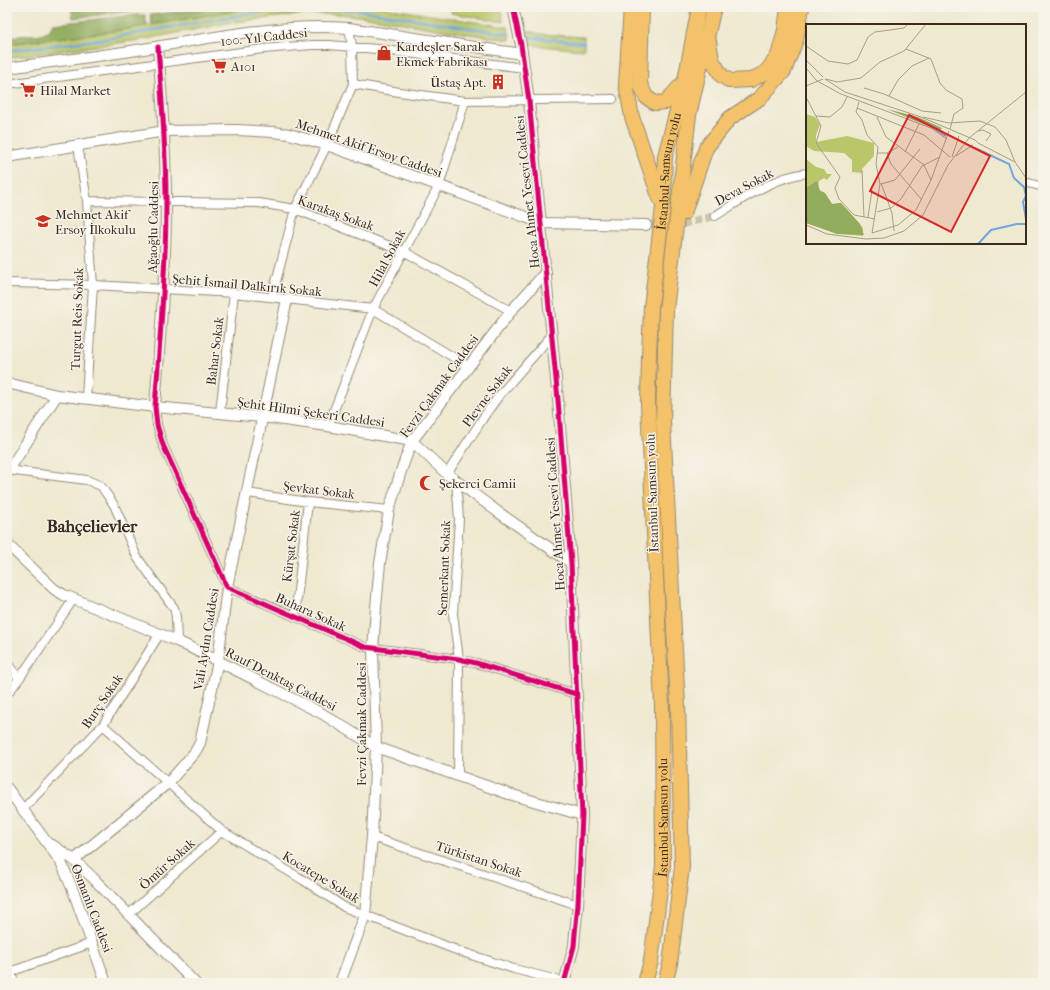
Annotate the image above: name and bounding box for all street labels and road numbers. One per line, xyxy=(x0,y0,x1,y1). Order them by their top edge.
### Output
street label: 100. Yıl Caddesi xyxy=(220,25,308,49)
street label: İstanbul-Samsun yolu xyxy=(653,110,684,231)
street label: Hoca Ahmet Yesevi Caddesi xyxy=(511,115,543,269)
street label: Mehmet Akif Ersoy Caddesi xyxy=(294,116,444,180)
street label: Deva Sokak xyxy=(712,165,776,209)
street label: Ağaoğlu Caddesi xyxy=(145,180,161,274)
street label: Karakaş Sokak xyxy=(296,192,376,235)
street label: Hilal Sokak xyxy=(366,227,408,289)
street label: Turgut Reis Sokak xyxy=(68,267,86,371)
street label: Şehit İsmail Dalkırık Sokak xyxy=(172,271,323,299)
street label: Bahar Sokak xyxy=(203,316,227,386)
street label: Fevzi Çakmak Caddesi xyxy=(397,331,482,441)
street label: Plevne Sokak xyxy=(459,362,515,430)
street label: Şehit Hilmi Şekeri Caddesi xyxy=(236,394,386,430)
street label: İstanbul-Samsun yolu xyxy=(642,433,662,553)
street label: Hoca Ahmet Yesevi Caddesi xyxy=(542,437,568,591)
street label: Şevkat Sokak xyxy=(282,478,356,502)
street label: Kürşat Sokak xyxy=(279,509,304,583)
street label: Semerkant Sokak xyxy=(435,520,453,616)
street label: Vali Aydın Caddesi xyxy=(190,587,222,692)
street label: Buhara Sokak xyxy=(273,590,349,634)
street label: Rauf Denktaş Caddesi xyxy=(222,644,339,715)
street label: Fevzi Çakmak Caddesi xyxy=(354,662,369,786)
street label: Burç Sokak xyxy=(78,671,127,732)
street label: İstanbul-Samsun yolu xyxy=(654,757,671,878)
street label: Ömür Sokak xyxy=(136,835,198,893)
street label: Türkistan Sokak xyxy=(434,838,524,880)
street label: Kocatepe Sokak xyxy=(280,848,363,906)
street label: Osmanlı Caddesi xyxy=(68,862,116,955)

